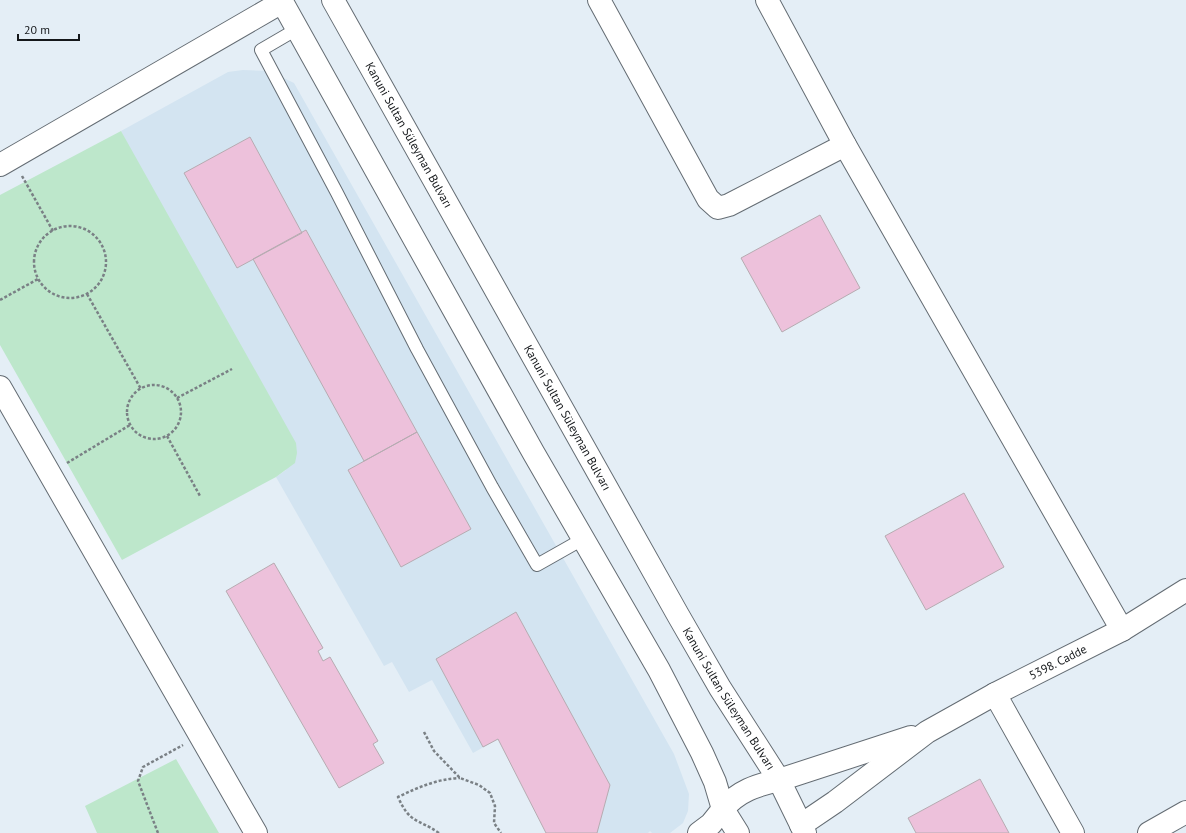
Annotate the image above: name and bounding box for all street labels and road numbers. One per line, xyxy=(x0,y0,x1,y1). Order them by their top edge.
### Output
street label: Kanuni Sultan Süleyman Bulvarı xyxy=(362,60,456,210)
street label: Kanuni Sultan Süleyman Bulvarı xyxy=(521,342,615,493)
street label: Kanuni Sultan Süleyman Bulvarı xyxy=(680,625,779,772)
street label: 5398. Cadde xyxy=(1026,641,1089,683)

